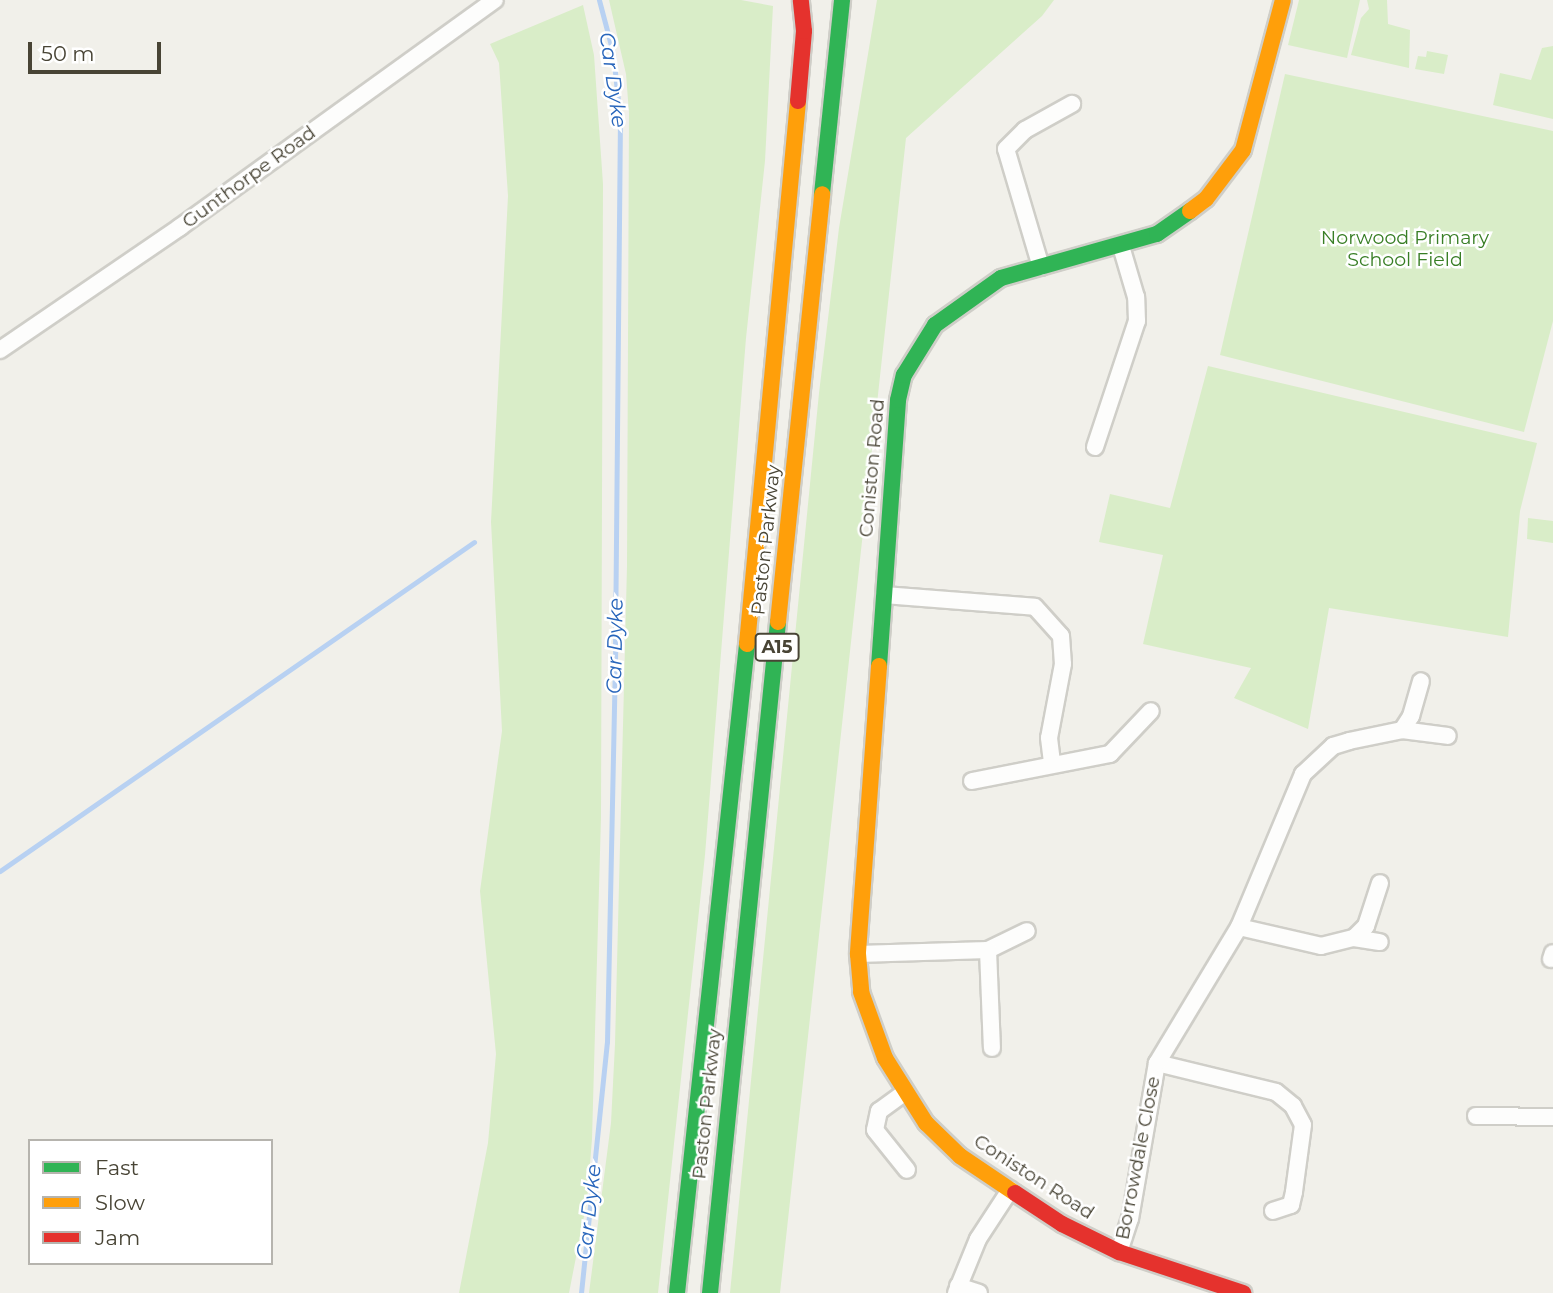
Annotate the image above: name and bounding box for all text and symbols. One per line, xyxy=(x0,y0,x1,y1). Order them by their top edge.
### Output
scale bar xyxy=(32,28,164,72)
water label: Car Dyke xyxy=(594,31,632,129)
text: 50 m xyxy=(41,41,95,66)
street label: Gunthorpe Road xyxy=(178,121,320,233)
park label: Norwood Primary School Field xyxy=(1321,227,1489,271)
street label: Coniston Road xyxy=(855,398,889,538)
street label: Paston Parkway xyxy=(747,464,785,616)
water label: Car Dyke xyxy=(602,598,628,694)
road number: A15 xyxy=(754,632,800,662)
street label: Paston Parkway xyxy=(688,1028,726,1180)
street label: Borrowdale Close xyxy=(1111,1074,1165,1242)
street label: Coniston Road xyxy=(970,1130,1098,1224)
legend xyxy=(28,1139,273,1265)
text: Fast xyxy=(95,1155,139,1180)
water label: Car Dyke xyxy=(571,1163,607,1261)
text: Slow xyxy=(95,1190,145,1215)
text: Jam xyxy=(95,1225,140,1250)

